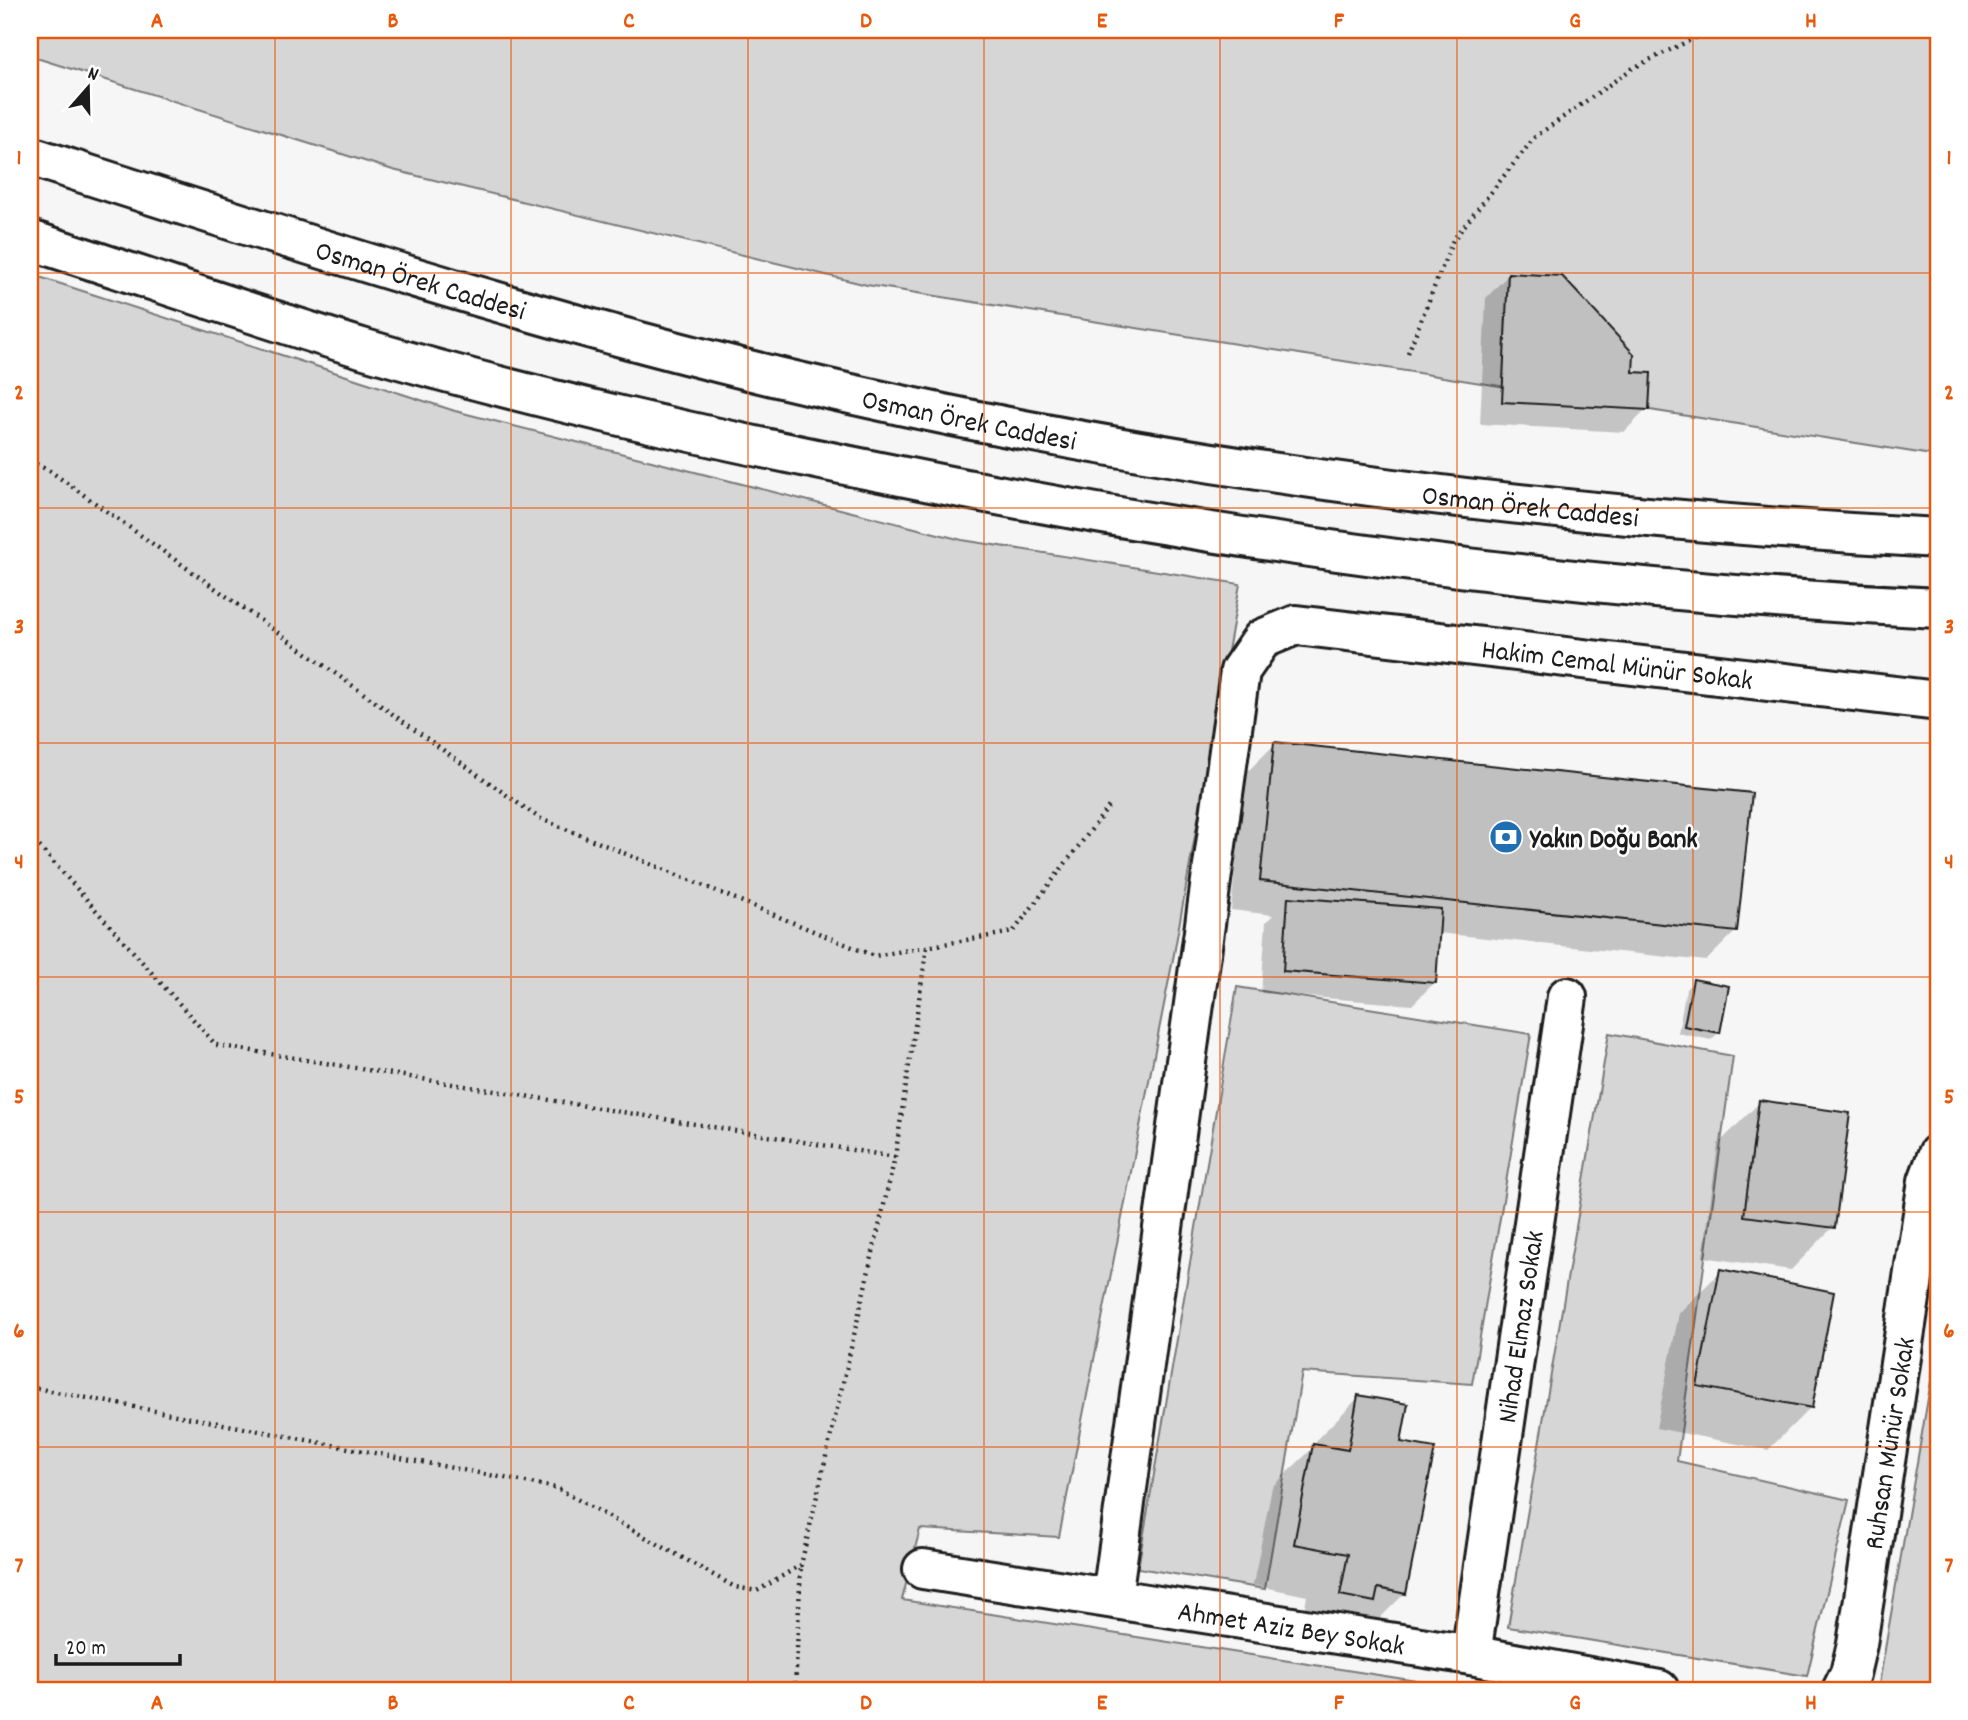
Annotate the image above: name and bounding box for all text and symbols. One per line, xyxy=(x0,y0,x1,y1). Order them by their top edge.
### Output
text: A xyxy=(151,6,163,39)
text: B xyxy=(388,6,399,39)
text: C xyxy=(623,6,635,39)
text: D xyxy=(860,6,872,39)
text: E xyxy=(1097,6,1108,39)
text: F xyxy=(1334,6,1345,39)
text: G xyxy=(1569,6,1581,39)
text: H xyxy=(1805,6,1817,39)
north arrow xyxy=(52,52,122,122)
text: N xyxy=(84,61,102,90)
text: 1 xyxy=(16,143,22,176)
text: 1 xyxy=(1946,143,1952,176)
street label: Osman Örek Caddesi xyxy=(309,233,530,334)
text: 2 xyxy=(14,378,24,411)
text: 2 xyxy=(1944,378,1954,411)
street label: Osman Örek Caddesi xyxy=(857,382,1079,465)
street label: Osman Örek Caddesi xyxy=(1419,478,1640,541)
text: 3 xyxy=(14,612,24,645)
text: 3 xyxy=(1944,612,1954,645)
street label: Hakim Cemal Münür Sokak xyxy=(1479,632,1755,704)
bank icon: Yakın Doğu Bank xyxy=(1487,818,1525,856)
place label: Yakın Doğu Bank xyxy=(1529,822,1698,862)
text: 4 xyxy=(14,847,24,880)
text: 4 xyxy=(1944,847,1954,880)
text: 5 xyxy=(14,1082,24,1115)
text: 5 xyxy=(1944,1082,1954,1115)
street label: Nihad Elmaz Sokak xyxy=(1490,1228,1558,1426)
text: 6 xyxy=(13,1316,25,1349)
text: 6 xyxy=(1943,1316,1955,1349)
street label: Ruhsan Münür Sokak xyxy=(1857,1335,1929,1553)
text: 7 xyxy=(15,1551,24,1584)
text: 7 xyxy=(1945,1551,1954,1584)
street label: Ahmet Aziz Bey Sokak xyxy=(1175,1594,1407,1669)
scale bar xyxy=(56,1622,180,1666)
text: 20 m xyxy=(66,1635,106,1665)
text: A xyxy=(151,1688,163,1720)
text: B xyxy=(388,1688,399,1720)
text: C xyxy=(623,1688,635,1720)
text: D xyxy=(860,1688,872,1720)
text: E xyxy=(1097,1688,1108,1720)
text: F xyxy=(1334,1688,1345,1720)
text: G xyxy=(1569,1688,1581,1720)
text: H xyxy=(1805,1688,1817,1720)

